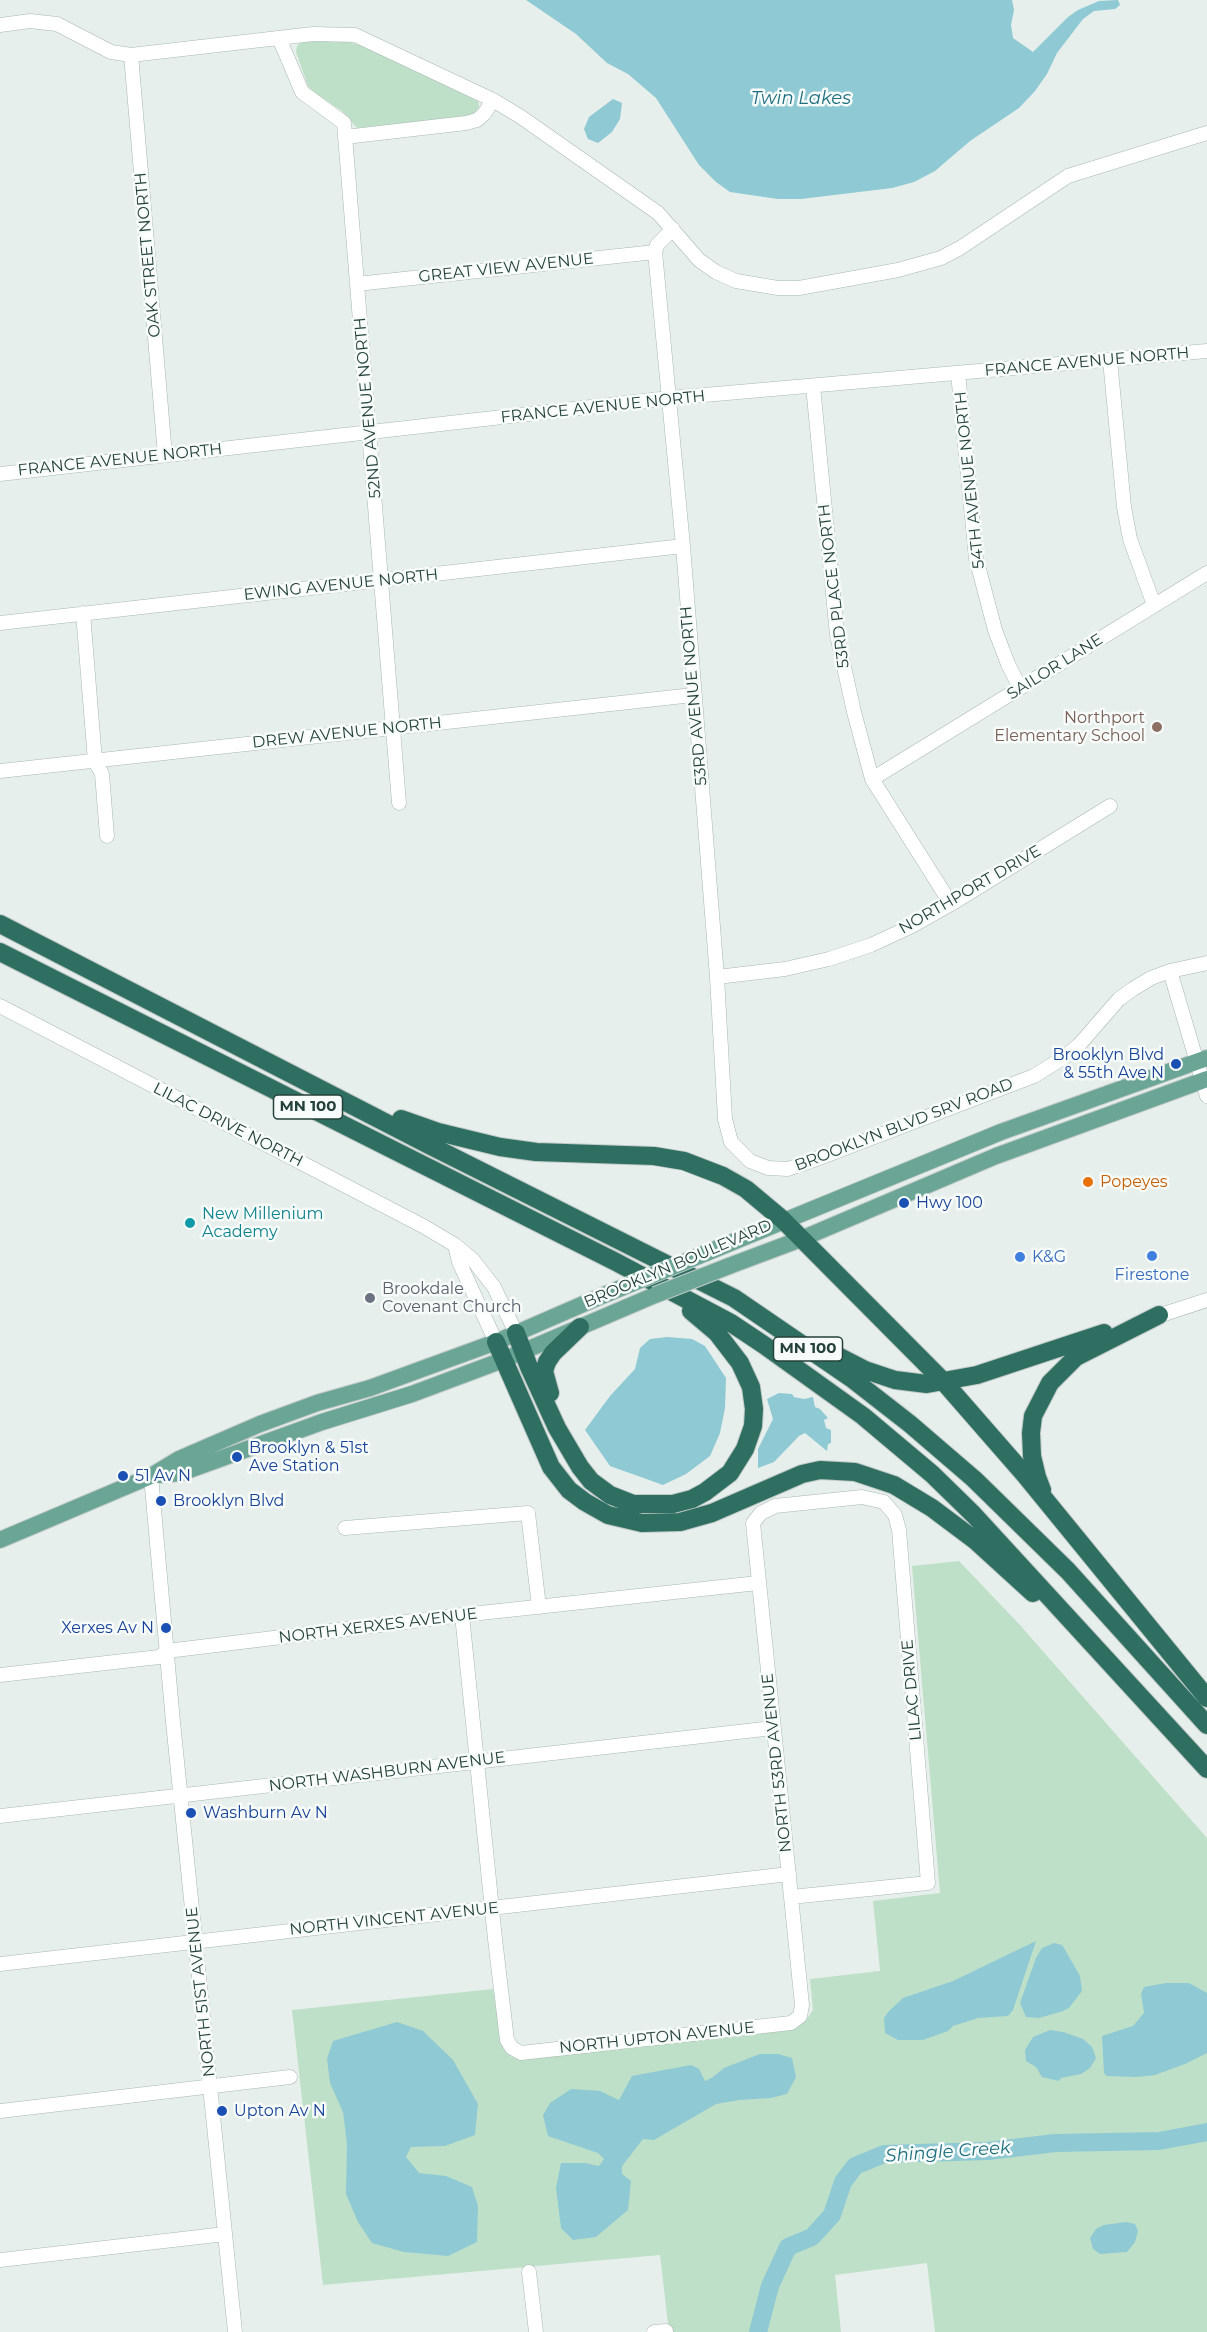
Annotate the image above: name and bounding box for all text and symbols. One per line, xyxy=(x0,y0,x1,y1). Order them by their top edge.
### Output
water label: Twin Lakes xyxy=(751,88,851,110)
street label: OAK STREET NORTH xyxy=(131,172,165,338)
street label: GREAT VIEW AVENUE xyxy=(417,249,595,287)
street label: 52ND AVENUE NORTH xyxy=(351,317,385,499)
street label: FRANCE AVENUE NORTH xyxy=(984,343,1190,381)
street label: FRANCE AVENUE NORTH xyxy=(500,387,706,427)
street label: 54TH AVENUE NORTH xyxy=(951,390,989,570)
street label: FRANCE AVENUE NORTH xyxy=(17,440,223,480)
street label: 53RD PLACE NORTH xyxy=(814,503,854,669)
street label: EWING AVENUE NORTH xyxy=(243,565,439,605)
street label: 53RD AVENUE NORTH xyxy=(677,605,711,787)
street label: SAILOR LANE xyxy=(1004,630,1106,704)
place label: Northport Elementary School xyxy=(994,708,1145,746)
street label: DREW AVENUE NORTH xyxy=(251,713,443,753)
marker: Northport Elementary School xyxy=(1150,720,1164,734)
street label: NORTHPORT DRIVE xyxy=(896,842,1044,938)
place label: Brooklyn Blvd & 55th Ave N xyxy=(1053,1045,1164,1083)
marker: Brooklyn Blvd & 55th Ave N xyxy=(1169,1057,1183,1071)
street label: BROOKLYN BLVD SRV ROAD xyxy=(792,1074,1016,1176)
street label: LILAC DRIVE NORTH xyxy=(150,1079,306,1171)
road number: MN 100 xyxy=(274,1095,342,1119)
place label: Popeyes xyxy=(1100,1172,1168,1192)
marker: Popeyes xyxy=(1081,1175,1095,1189)
place label: Hwy 100 xyxy=(916,1193,983,1213)
marker: Hwy 100 xyxy=(897,1196,911,1210)
place label: New Millenium Academy xyxy=(202,1204,323,1242)
marker: New Millenium Academy xyxy=(183,1216,197,1230)
street label: BROOKLYN BOULEVARD xyxy=(581,1216,775,1312)
place label: K&G xyxy=(1032,1247,1066,1267)
marker: Firestone xyxy=(1145,1249,1159,1263)
marker: K&G xyxy=(1013,1250,1027,1264)
place label: Firestone xyxy=(1115,1265,1189,1285)
place label: Brookdale Covenant Church xyxy=(382,1279,521,1317)
marker: Brookdale Covenant Church xyxy=(363,1291,377,1305)
road number: MN 100 xyxy=(774,1337,842,1361)
place label: Brooklyn & 51st Ave Station xyxy=(249,1438,369,1476)
marker: Brooklyn & 51st Ave Station xyxy=(230,1450,244,1464)
place label: 51 Av N xyxy=(135,1466,191,1486)
marker: 51 Av N xyxy=(116,1469,130,1483)
place label: Brooklyn Blvd xyxy=(173,1491,284,1511)
marker: Brooklyn Blvd xyxy=(154,1494,168,1508)
street label: NORTH XERXES AVENUE xyxy=(277,1604,479,1648)
place label: Xerxes Av N xyxy=(61,1618,154,1638)
marker: Xerxes Av N xyxy=(159,1621,173,1635)
street label: LILAC DRIVE xyxy=(898,1639,926,1741)
street label: NORTH 53RD AVENUE xyxy=(758,1672,796,1854)
street label: NORTH WASHBURN AVENUE xyxy=(268,1748,506,1796)
place label: Washburn Av N xyxy=(203,1803,328,1823)
marker: Washburn Av N xyxy=(184,1806,198,1820)
street label: NORTH VINCENT AVENUE xyxy=(288,1898,500,1940)
street label: NORTH 51ST AVENUE xyxy=(183,1906,219,2078)
street label: NORTH UPTON AVENUE xyxy=(558,2018,756,2058)
place label: Upton Av N xyxy=(234,2101,326,2121)
marker: Upton Av N xyxy=(215,2104,229,2118)
water label: Shingle Creek xyxy=(885,2137,1011,2167)

